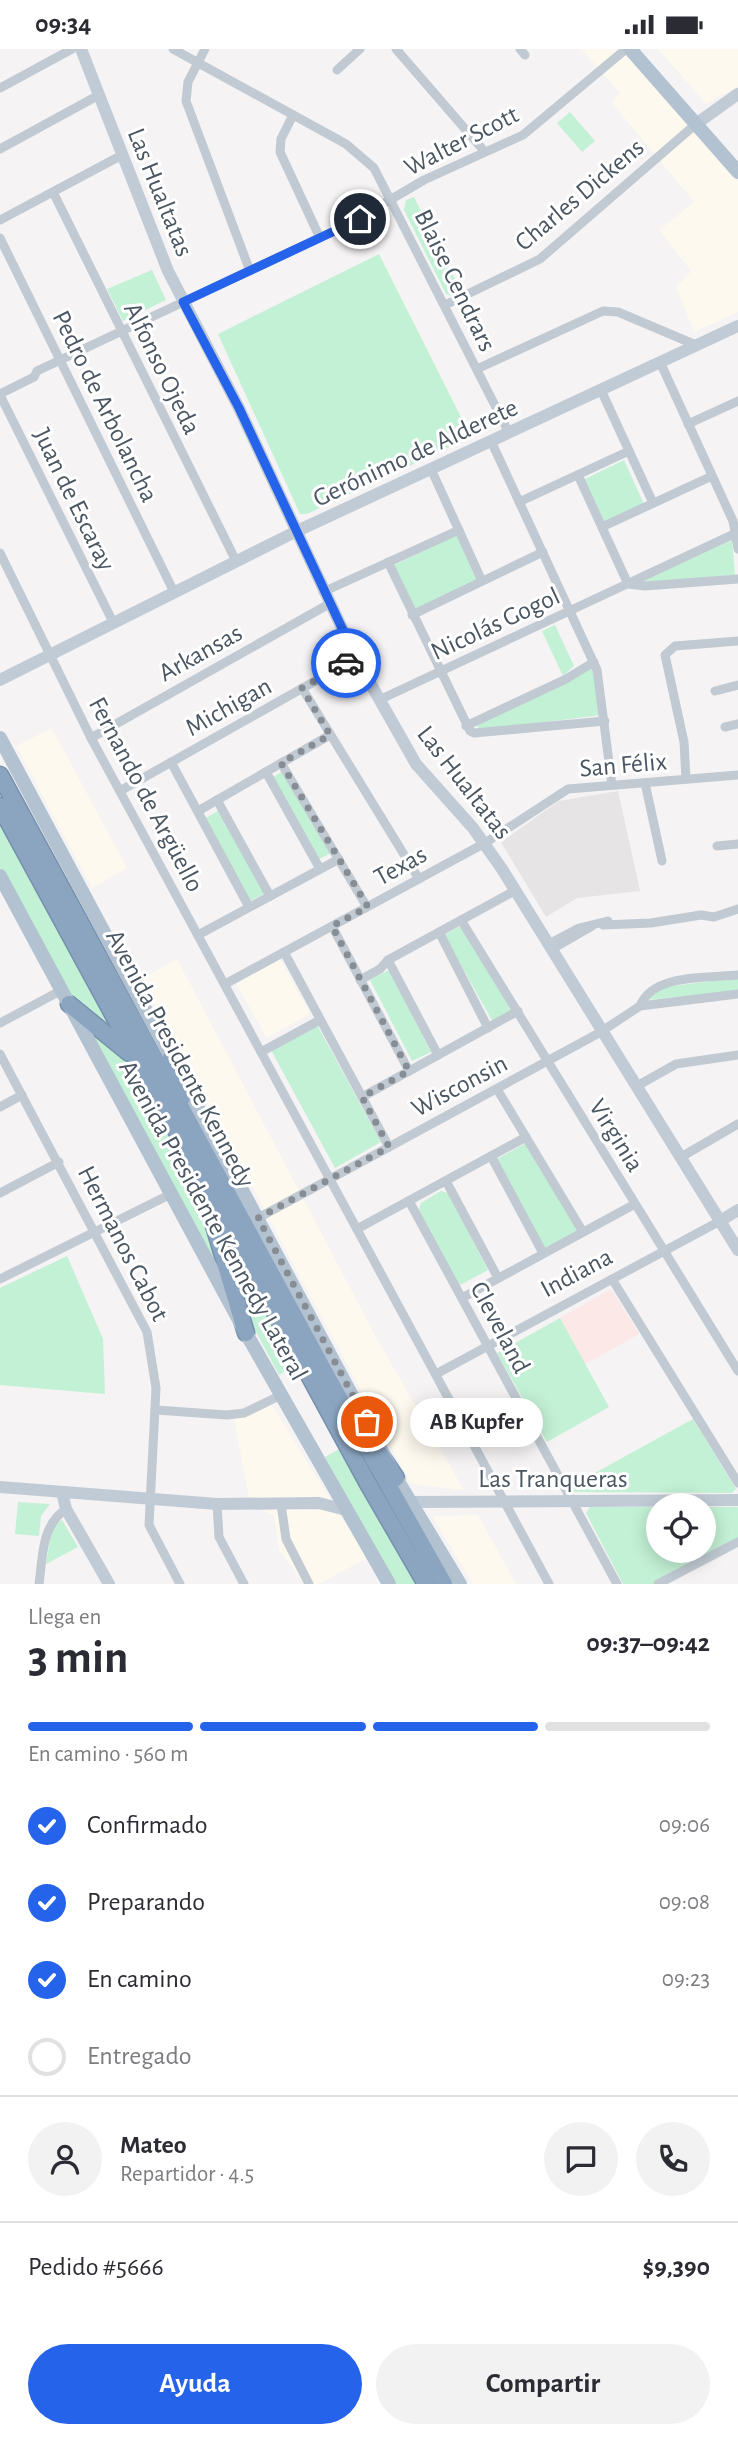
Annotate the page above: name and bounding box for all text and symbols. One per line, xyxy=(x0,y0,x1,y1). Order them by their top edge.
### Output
text: 09:34 xyxy=(35,11,91,37)
street label: Walter Scott xyxy=(400,101,523,181)
street label: Las Hualtatas xyxy=(123,124,198,260)
street label: Charles Dickens xyxy=(510,134,649,256)
pin xyxy=(330,189,390,249)
icon: home xyxy=(341,200,379,238)
street label: Blaise Cendrars xyxy=(410,205,501,356)
street label: Alfonso Ojeda xyxy=(119,298,205,438)
street label: Pedro de Arbolancha xyxy=(47,307,163,506)
street label: Gerónimo de Alderete xyxy=(309,394,522,512)
street label: Juan de Escaray xyxy=(28,424,120,575)
street label: Nicolás Gogol xyxy=(427,583,564,665)
street label: Arkansas xyxy=(154,619,247,686)
courier xyxy=(311,628,381,698)
icon: car xyxy=(327,644,365,682)
street label: Michigan xyxy=(181,673,276,741)
street label: Fernando de Argüello xyxy=(84,693,208,896)
street label: Las Hualtatas xyxy=(412,721,516,844)
street label: San Félix xyxy=(578,748,668,782)
street label: Texas xyxy=(370,841,431,891)
street label: Avenida Presidente Kennedy xyxy=(101,925,259,1192)
street label: Wisconsin xyxy=(407,1050,512,1122)
street label: Avenida Presidente Kennedy Lateral xyxy=(114,1056,312,1385)
street label: Virginia xyxy=(584,1095,648,1176)
street label: Hermanos Cabot xyxy=(73,1162,173,1325)
street label: Indiana xyxy=(536,1243,617,1302)
street label: Cleveland xyxy=(465,1277,535,1378)
pin xyxy=(337,1392,397,1452)
callout: AB Kupfer xyxy=(409,1397,542,1447)
icon: bag xyxy=(348,1403,386,1441)
text: AB Kupfer xyxy=(430,1411,523,1434)
street label: Las Tranqueras xyxy=(478,1466,628,1492)
map controls xyxy=(646,1493,716,1563)
button: locate xyxy=(646,1493,716,1563)
text: Llega en xyxy=(28,1606,101,1629)
text: 09:37–09:42 xyxy=(586,1630,710,1656)
text: 3 min xyxy=(28,1635,128,1681)
text: En camino · 560 m xyxy=(28,1743,188,1766)
icon: check xyxy=(28,1807,66,1845)
text: Confirmado xyxy=(87,1812,208,1838)
text: 09:06 xyxy=(659,1814,710,1837)
icon: check xyxy=(28,1884,66,1922)
text: Preparando xyxy=(87,1889,205,1915)
text: 09:08 xyxy=(659,1891,710,1914)
icon: check xyxy=(28,1961,66,1999)
text: En camino xyxy=(87,1966,192,1992)
text: 09:23 xyxy=(662,1968,710,1991)
text: Entregado xyxy=(87,2043,192,2069)
button: person xyxy=(28,2122,102,2196)
button: chat xyxy=(544,2122,618,2196)
button: phone xyxy=(636,2122,710,2196)
text: Mateo xyxy=(120,2132,187,2158)
text: Repartidor · 4.5 xyxy=(120,2163,254,2186)
text: Pedido #5666 xyxy=(28,2254,164,2280)
text: $9,390 xyxy=(642,2254,710,2280)
button: Ayuda xyxy=(28,2344,362,2424)
button: Compartir xyxy=(376,2344,710,2424)

